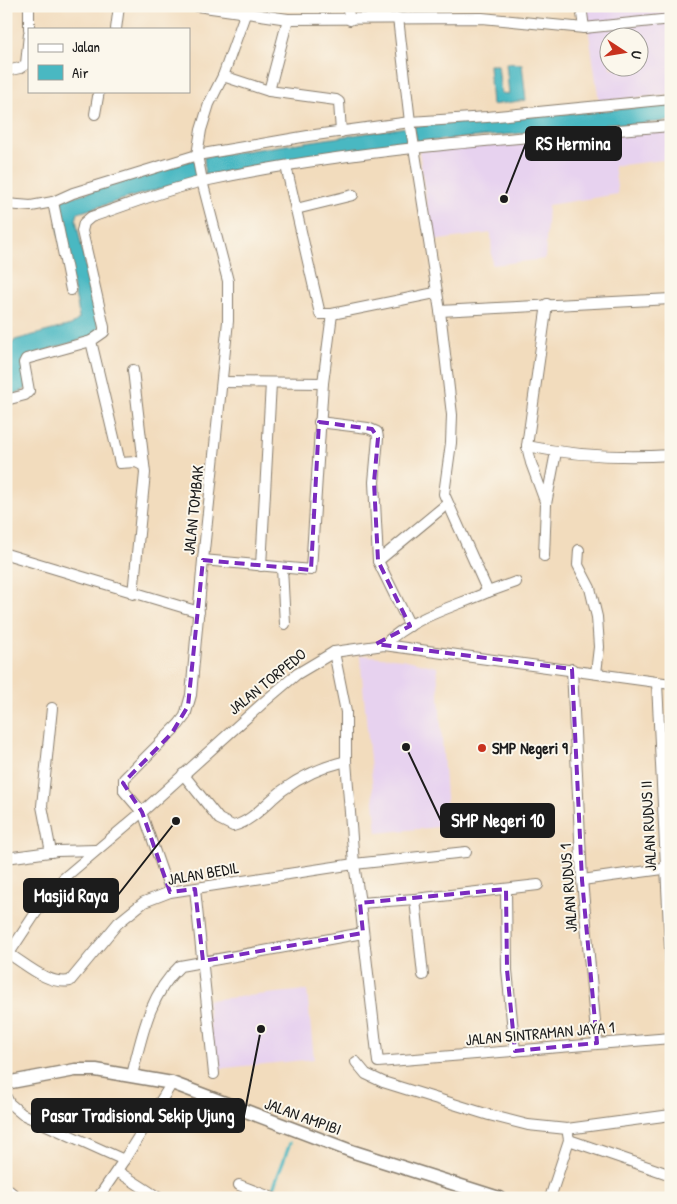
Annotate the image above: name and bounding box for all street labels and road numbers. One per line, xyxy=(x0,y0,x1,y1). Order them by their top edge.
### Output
street label: JALAN TOMBAK xyxy=(177,464,209,556)
street label: JALAN TORPEDO xyxy=(223,643,311,719)
street label: JALAN RUDUS II xyxy=(635,780,661,872)
street label: JALAN RUDUS 1 xyxy=(554,843,582,933)
street label: JALAN BEDIL xyxy=(166,856,240,890)
street label: JALAN SINTRAMAN JAYA 1 xyxy=(465,1016,616,1050)
street label: JALAN AMPIBI xyxy=(261,1092,345,1140)

